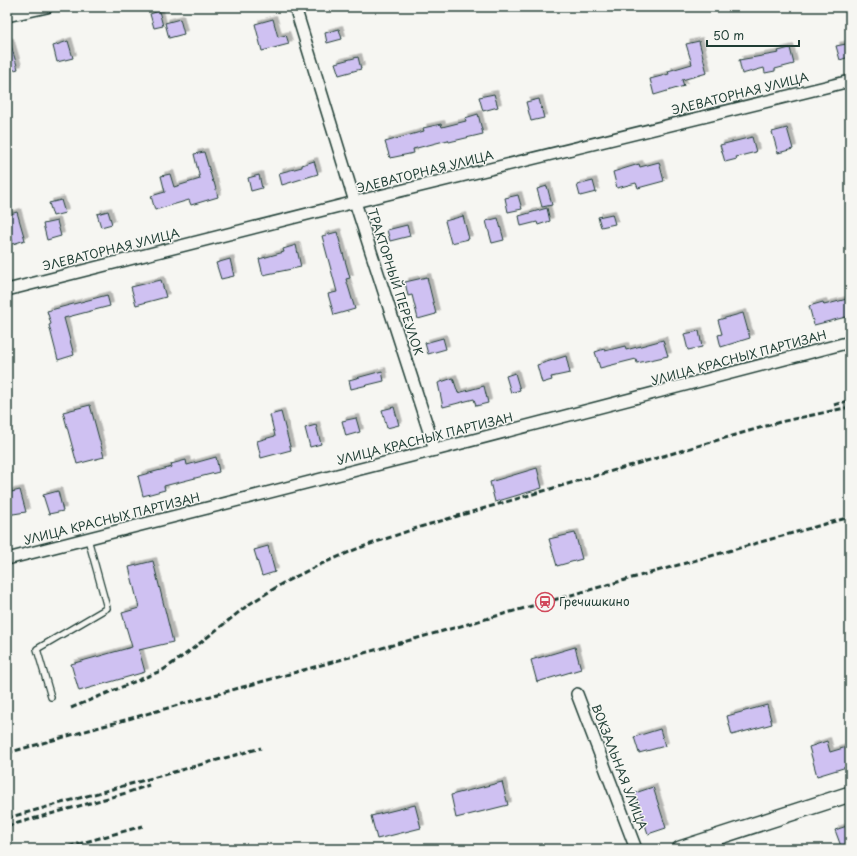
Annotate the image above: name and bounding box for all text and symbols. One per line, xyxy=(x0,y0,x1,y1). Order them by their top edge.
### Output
scale bar xyxy=(707,22,799,48)
text: 50 m xyxy=(713,26,744,44)
street label: ЭЛЕВАТОРНАЯ УЛИЦА xyxy=(669,67,810,119)
street label: ЭЛЕВАТОРНАЯ УЛИЦА xyxy=(354,145,495,197)
street label: ТРАКТОРНЫЙ ПЕРЕУЛОК xyxy=(364,206,428,358)
street label: ЭЛЕВАТОРНАЯ УЛИЦА xyxy=(40,223,181,275)
street label: УЛИЦА КРАСНЫХ ПАРТИЗАН xyxy=(649,325,828,389)
street label: УЛИЦА КРАСНЫХ ПАРТИЗАН xyxy=(335,407,515,469)
street label: УЛИЦА КРАСНЫХ ПАРТИЗАН xyxy=(22,487,202,549)
station icon: Гречишкино xyxy=(534,591,556,613)
place label: Гречишкино xyxy=(559,592,630,610)
street label: ВОКЗАЛЬНАЯ УЛИЦА xyxy=(588,701,652,832)

